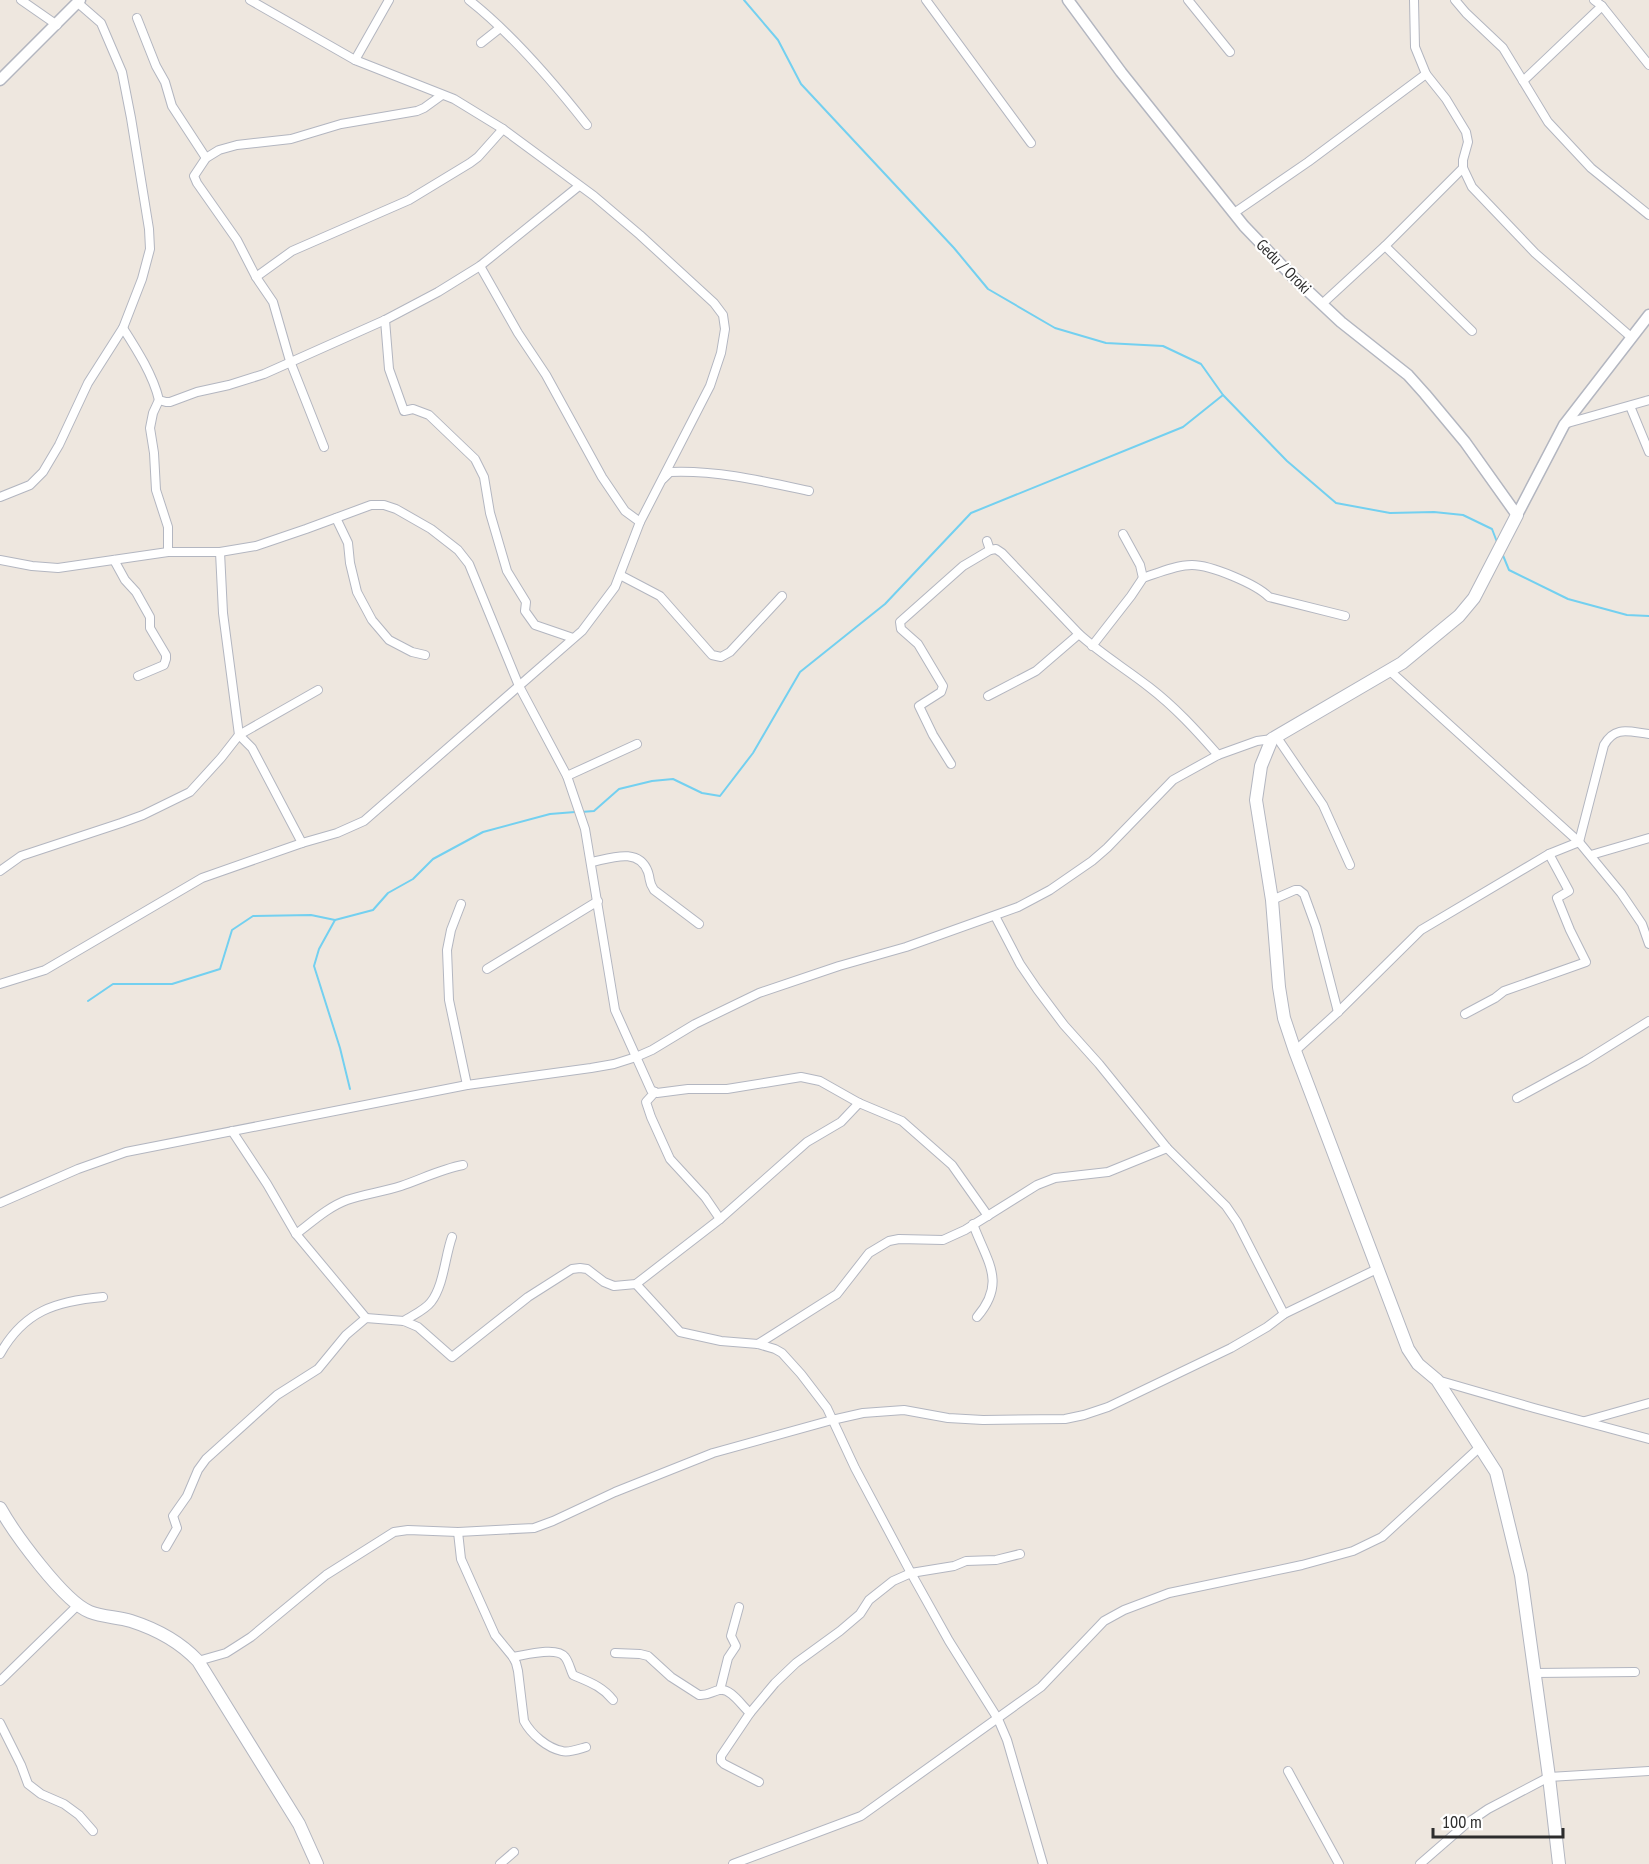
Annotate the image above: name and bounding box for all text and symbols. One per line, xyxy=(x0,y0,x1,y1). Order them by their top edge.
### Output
street label: Gedu / Oroki xyxy=(1252,234,1316,298)
scale bar xyxy=(1433,1801,1564,1839)
text: 100 m xyxy=(1442,1810,1482,1833)

